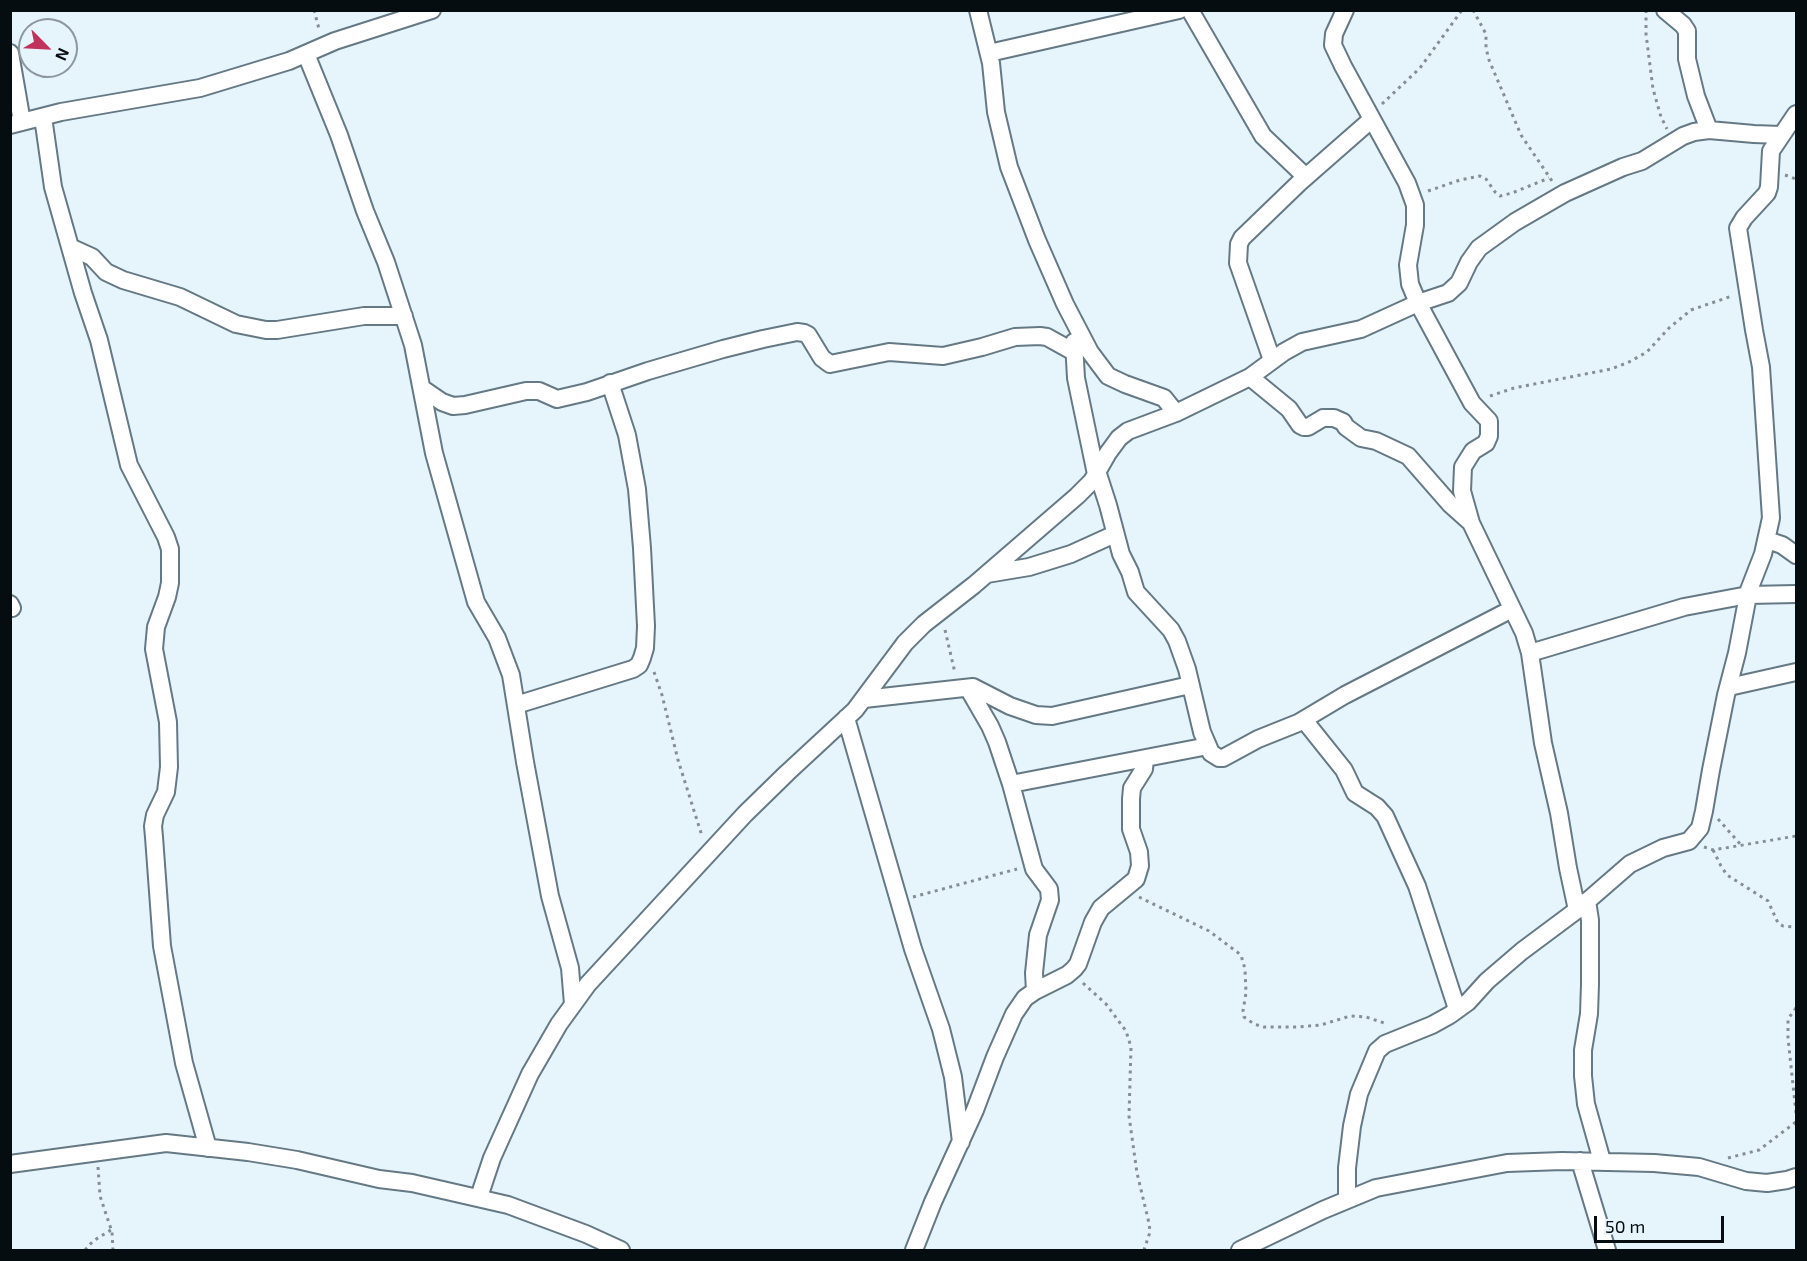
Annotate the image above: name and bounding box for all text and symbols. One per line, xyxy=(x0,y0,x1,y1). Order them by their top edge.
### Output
north arrow xyxy=(18,18,78,78)
text: N xyxy=(52,46,74,64)
scale bar xyxy=(1597,1204,1728,1242)
text: 50 m xyxy=(1605,1215,1645,1237)

